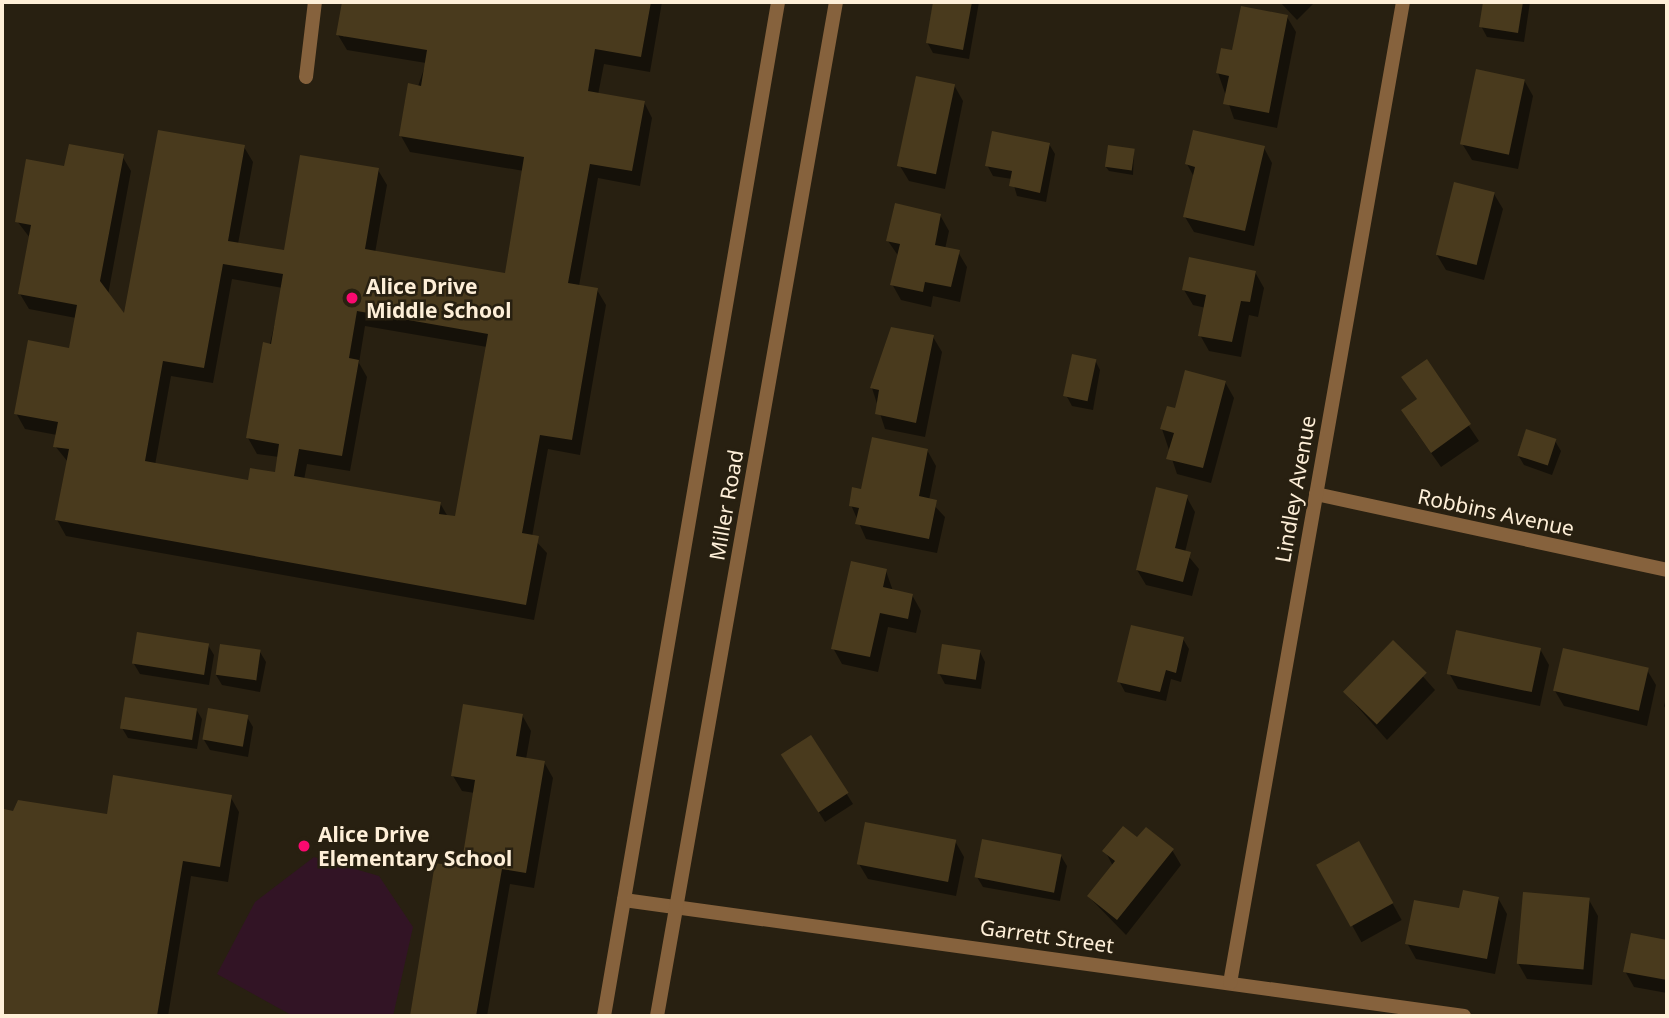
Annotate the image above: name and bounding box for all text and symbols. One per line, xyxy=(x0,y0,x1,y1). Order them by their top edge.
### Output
place label: Alice Drive Middle School xyxy=(366,273,511,323)
marker: Alice Drive Middle School xyxy=(344,290,360,306)
street label: Lindley Avenue xyxy=(1270,413,1320,565)
street label: Miller Road xyxy=(704,448,748,562)
street label: Robbins Avenue xyxy=(1415,483,1577,541)
place label: Alice Drive Elementary School xyxy=(318,821,512,871)
marker: Alice Drive Elementary School xyxy=(296,838,312,854)
street label: Garrett Street xyxy=(978,914,1116,958)

